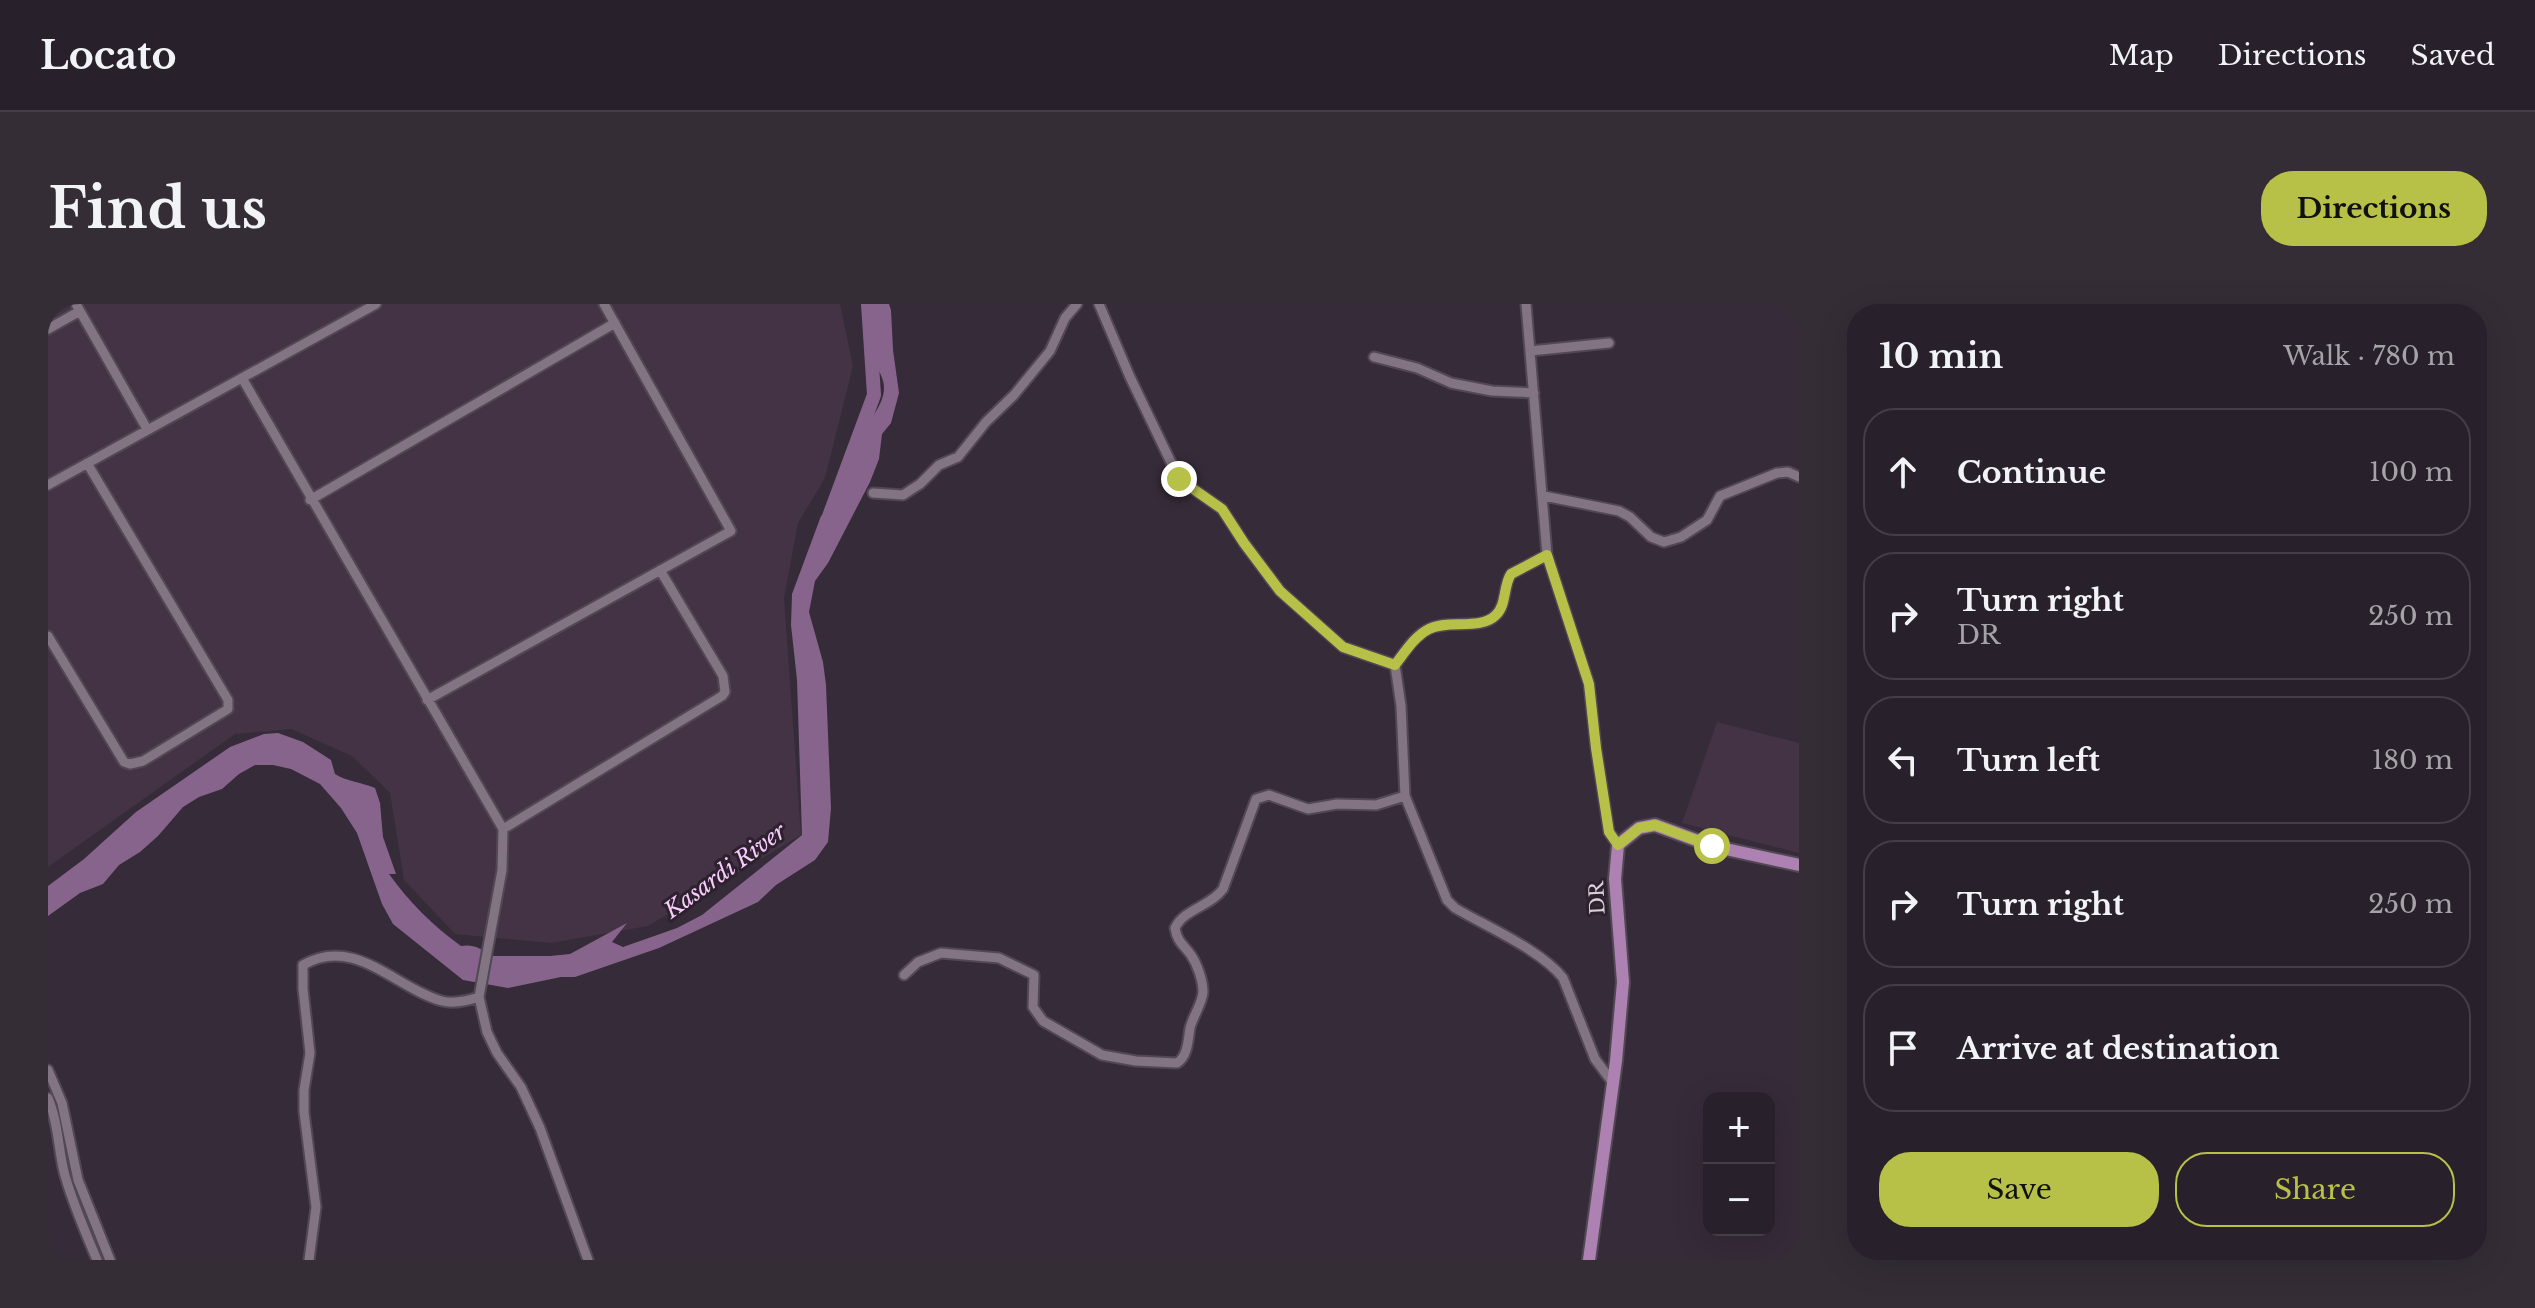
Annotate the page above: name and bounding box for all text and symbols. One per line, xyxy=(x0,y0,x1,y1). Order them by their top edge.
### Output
text: Locato xyxy=(40,32,177,79)
text: Map xyxy=(2109,38,2174,73)
text: Directions xyxy=(2218,38,2367,73)
text: Saved xyxy=(2411,38,2495,73)
button: Directions xyxy=(2261,171,2487,246)
text: Find us xyxy=(48,174,267,243)
text: 10 min xyxy=(1879,335,2003,377)
text: Walk · 780 m xyxy=(2283,340,2455,372)
icon: ahead xyxy=(1881,450,1925,494)
text: Continue xyxy=(1957,454,2106,491)
text: 100 m xyxy=(2369,456,2453,488)
route end xyxy=(1161,461,1197,497)
text: Turn right xyxy=(1957,582,2124,619)
icon: right xyxy=(1881,594,1925,638)
text: 250 m xyxy=(2368,600,2453,632)
text: DR xyxy=(1957,619,2000,651)
icon: left xyxy=(1881,738,1925,782)
text: Turn left xyxy=(1957,742,2100,779)
text: 180 m xyxy=(2372,744,2453,776)
water label: Kasardi River xyxy=(658,817,792,925)
route start xyxy=(1694,828,1730,864)
street label: DR xyxy=(1584,880,1610,915)
icon: right xyxy=(1881,882,1925,926)
text: Turn right xyxy=(1957,886,2124,923)
text: 250 m xyxy=(2368,888,2453,920)
icon: arrive xyxy=(1881,1026,1925,1070)
text: Arrive at destination xyxy=(1957,1030,2280,1067)
map controls xyxy=(1703,1092,1775,1236)
button: + xyxy=(1703,1092,1775,1164)
button: Save xyxy=(1879,1152,2159,1227)
button: Share xyxy=(2175,1152,2455,1227)
button: − xyxy=(1703,1164,1775,1236)

